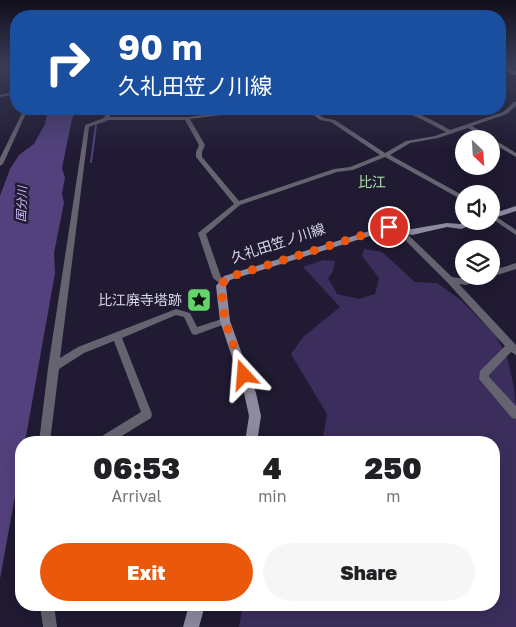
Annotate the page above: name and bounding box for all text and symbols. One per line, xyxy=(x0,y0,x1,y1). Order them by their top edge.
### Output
text: 90 m xyxy=(118,26,202,68)
icon: right xyxy=(35,30,100,95)
text: 久礼田笠ノ川線 xyxy=(118,72,272,99)
north arrow xyxy=(455,130,500,175)
map controls xyxy=(455,130,500,285)
district label: 比江 xyxy=(358,173,386,190)
water label: 国分川 xyxy=(13,184,30,222)
button: sound xyxy=(455,185,500,230)
pin xyxy=(368,206,410,248)
icon: arrive xyxy=(375,213,403,241)
street label: 久礼田笠ノ川線 xyxy=(229,219,327,266)
button: layers xyxy=(455,240,500,285)
place icon: 比江廃寺塔跡 xyxy=(186,287,212,313)
place label: 比江廃寺塔跡 xyxy=(98,291,182,308)
position arrow xyxy=(217,348,269,400)
text: 06:53 xyxy=(93,450,180,486)
text: 4 xyxy=(263,450,282,486)
text: 250 xyxy=(365,450,422,486)
text: Arrival xyxy=(112,486,162,506)
text: min xyxy=(258,486,286,506)
text: m xyxy=(386,486,400,506)
button: Exit xyxy=(40,543,253,601)
button: Share xyxy=(263,543,475,601)

